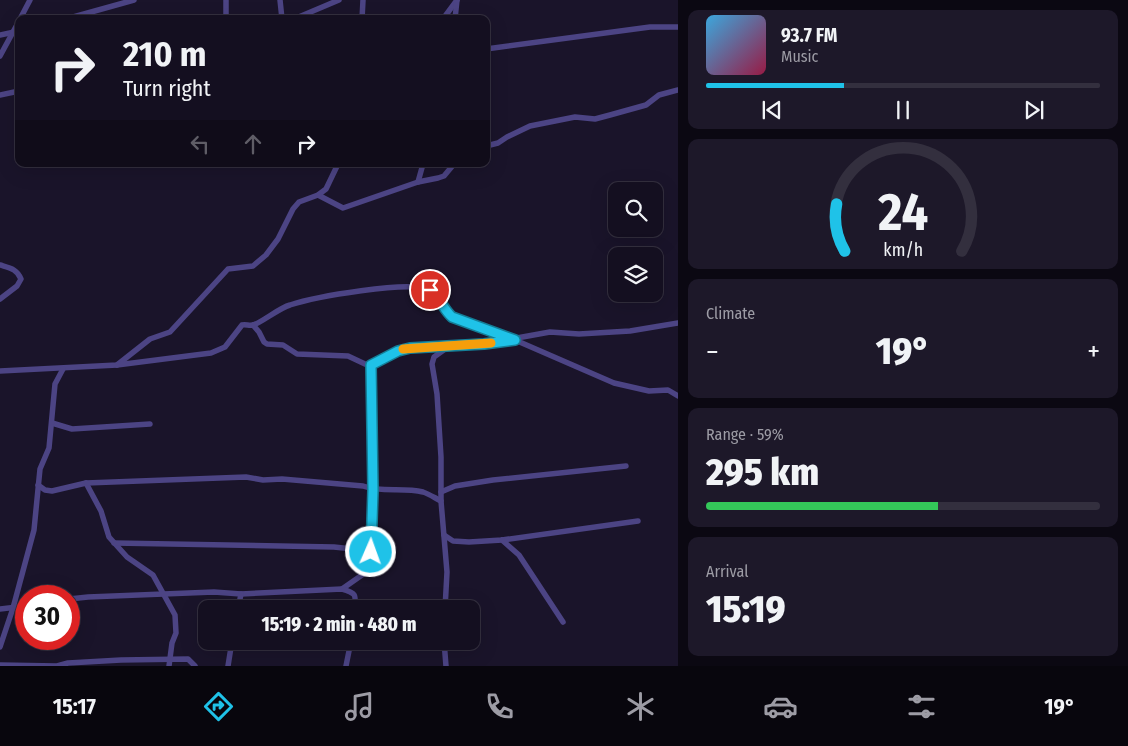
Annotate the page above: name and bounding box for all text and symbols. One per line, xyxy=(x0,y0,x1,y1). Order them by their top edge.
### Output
text: 93.7 FM xyxy=(781,24,837,47)
text: 210 m xyxy=(123,33,207,75)
icon: right xyxy=(40,35,105,100)
text: Music xyxy=(781,47,818,66)
text: Turn right xyxy=(123,75,211,102)
icon: previous xyxy=(758,96,786,124)
icon: pause xyxy=(889,96,917,124)
icon: next xyxy=(1020,96,1048,124)
icon: left xyxy=(186,130,214,158)
icon: ahead xyxy=(239,130,267,158)
icon: right xyxy=(292,130,320,158)
text: 24 xyxy=(877,181,928,244)
map controls xyxy=(608,182,663,302)
button: search xyxy=(608,182,663,237)
text: km/h xyxy=(883,239,923,261)
button: layers xyxy=(608,247,663,302)
pin xyxy=(409,269,451,311)
icon: arrive xyxy=(416,276,444,304)
text: Climate xyxy=(706,304,755,323)
text: 19° xyxy=(876,328,930,374)
text: − xyxy=(706,335,719,368)
text: + xyxy=(1087,335,1100,368)
text: Range · 59% xyxy=(706,425,784,444)
text: 295 km xyxy=(706,449,819,495)
position arrow xyxy=(344,525,396,577)
text: Arrival xyxy=(706,562,748,581)
speed limit sign: 30 xyxy=(15,585,80,650)
text: 15:19 xyxy=(706,586,786,632)
text: 15:19 · 2 min · 480 m xyxy=(262,613,416,636)
icon: directions xyxy=(201,689,236,724)
icon: music xyxy=(342,689,377,724)
icon: phone xyxy=(482,689,517,724)
icon: climate xyxy=(623,689,658,724)
icon: car xyxy=(763,689,798,724)
icon: filters xyxy=(904,689,939,724)
text: 15:17 xyxy=(53,693,96,720)
text: 19° xyxy=(1044,693,1075,720)

